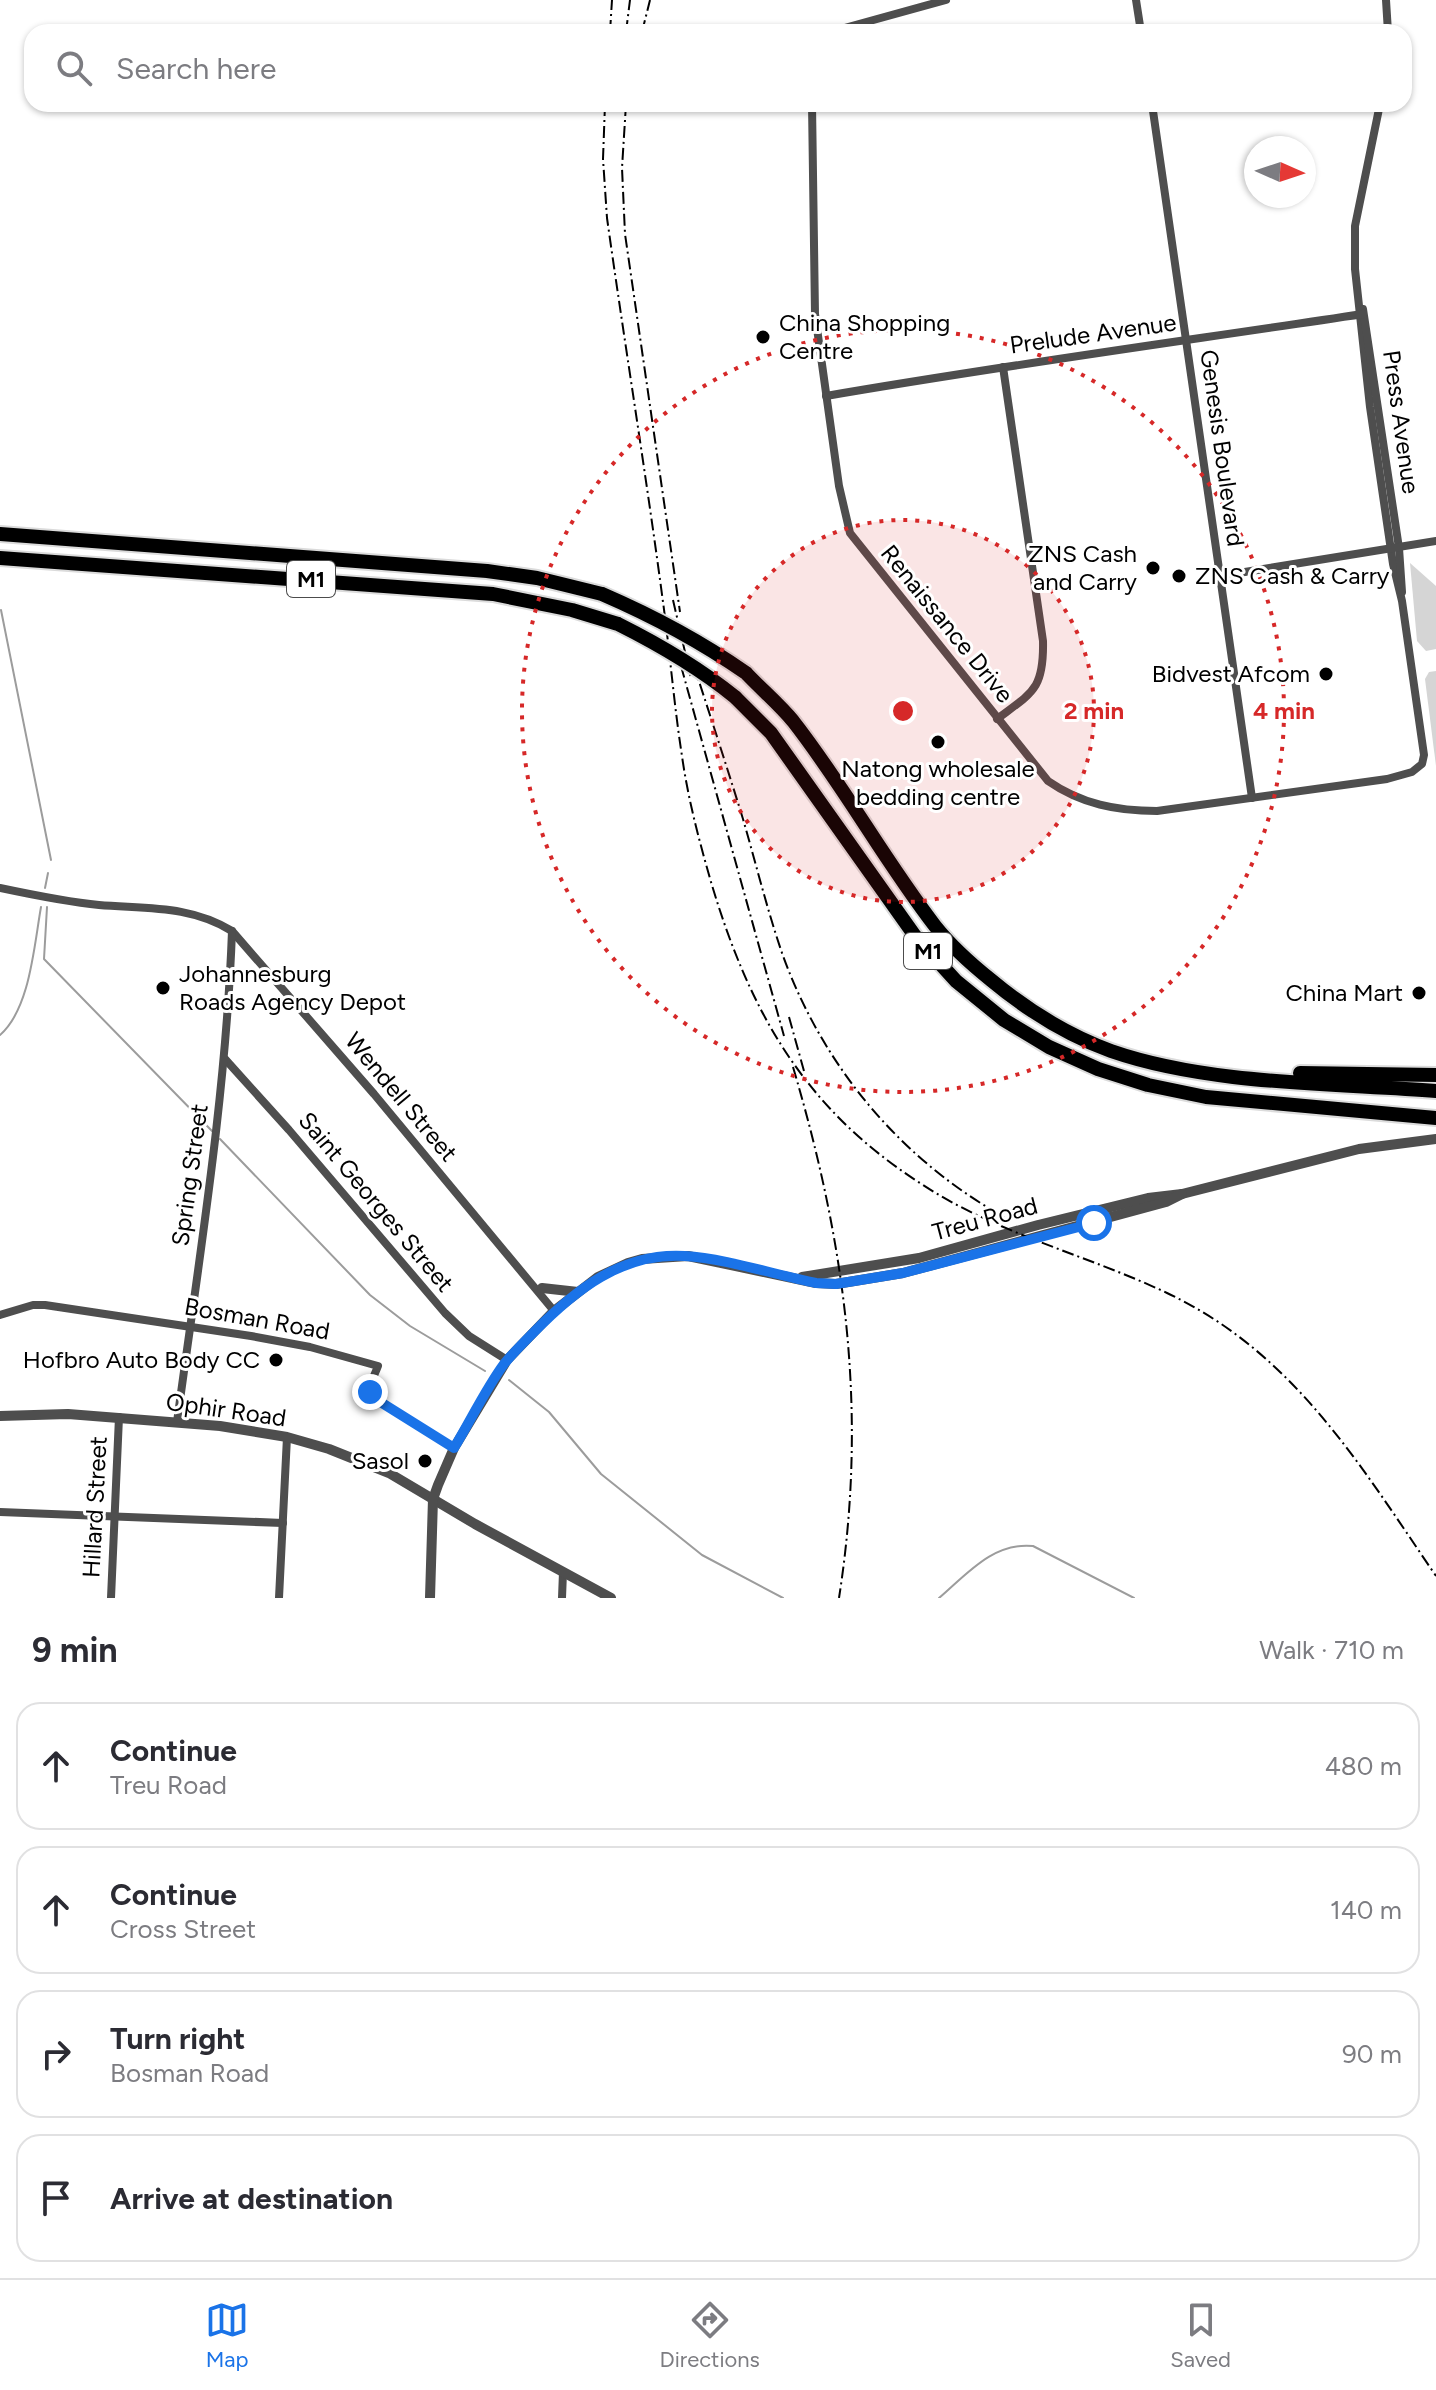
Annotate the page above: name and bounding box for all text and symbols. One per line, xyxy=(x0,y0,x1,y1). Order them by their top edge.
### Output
search box xyxy=(24,24,1412,112)
icon: search xyxy=(52,46,96,90)
text: Search here xyxy=(116,50,276,87)
north arrow xyxy=(1244,136,1316,208)
street label: Prelude Avenue xyxy=(1008,307,1178,360)
place label: China Shopping Centre xyxy=(779,308,950,365)
marker: China Shopping Centre xyxy=(754,328,772,346)
street label: Genesis Boulevard xyxy=(1194,348,1251,548)
street label: Press Avenue xyxy=(1377,348,1426,495)
street label: Renaissance Drive xyxy=(875,539,1020,709)
place label: ZNS Cash and Carry xyxy=(1028,539,1137,596)
marker: ZNS Cash and Carry xyxy=(1144,559,1162,577)
road number: M1 xyxy=(287,561,335,597)
place label: ZNS Cash & Carry xyxy=(1195,561,1390,590)
marker: ZNS Cash & Carry xyxy=(1170,567,1188,585)
place label: Bidvest Afcom xyxy=(1152,659,1310,688)
marker: Bidvest Afcom xyxy=(1317,665,1335,683)
text: 2 min xyxy=(1064,696,1124,725)
text: 4 min xyxy=(1253,696,1315,725)
centre of rings xyxy=(889,697,917,725)
marker: Natong wholesale bedding centre xyxy=(929,733,947,751)
place label: Natong wholesale bedding centre xyxy=(841,754,1035,811)
road number: M1 xyxy=(904,933,952,969)
place label: Johannesburg Roads Agency Depot xyxy=(179,959,406,1016)
place label: China Mart xyxy=(1285,978,1403,1007)
marker: Johannesburg Roads Agency Depot xyxy=(154,979,172,997)
marker: China Mart xyxy=(1410,984,1428,1002)
street label: Wendell Street xyxy=(339,1026,464,1167)
street label: Spring Street xyxy=(165,1102,214,1248)
street label: Saint Georges Street xyxy=(293,1106,460,1297)
street label: Treu Road xyxy=(929,1191,1041,1246)
route start xyxy=(1076,1205,1112,1241)
street label: Bosman Road xyxy=(182,1291,332,1346)
place label: Hofbro Auto Body CC xyxy=(23,1345,260,1374)
marker: Hofbro Auto Body CC xyxy=(267,1351,285,1369)
route end xyxy=(352,1374,388,1410)
street label: Ophir Road xyxy=(164,1387,288,1432)
street label: Hillard Street xyxy=(76,1435,113,1578)
place label: Sasol xyxy=(352,1446,409,1475)
marker: Sasol xyxy=(416,1452,434,1470)
text: 9 min xyxy=(32,1630,118,1671)
text: Walk · 710 m xyxy=(1259,1634,1404,1666)
text: Continue xyxy=(110,1732,237,1769)
icon: ahead xyxy=(34,1744,78,1788)
text: 480 m xyxy=(1325,1750,1402,1782)
text: Treu Road xyxy=(110,1769,227,1801)
text: Continue xyxy=(110,1876,237,1913)
icon: ahead xyxy=(34,1888,78,1932)
text: 140 m xyxy=(1330,1894,1402,1926)
text: Cross Street xyxy=(110,1913,256,1945)
text: Turn right xyxy=(110,2020,245,2057)
icon: right xyxy=(34,2032,78,2076)
text: 90 m xyxy=(1342,2038,1402,2070)
text: Bosman Road xyxy=(110,2057,269,2089)
icon: arrive xyxy=(34,2176,78,2220)
text: Arrive at destination xyxy=(110,2180,393,2217)
tab: Map xyxy=(205,2298,249,2373)
tab: Directions xyxy=(660,2298,760,2373)
tab: Saved xyxy=(1170,2298,1231,2373)

